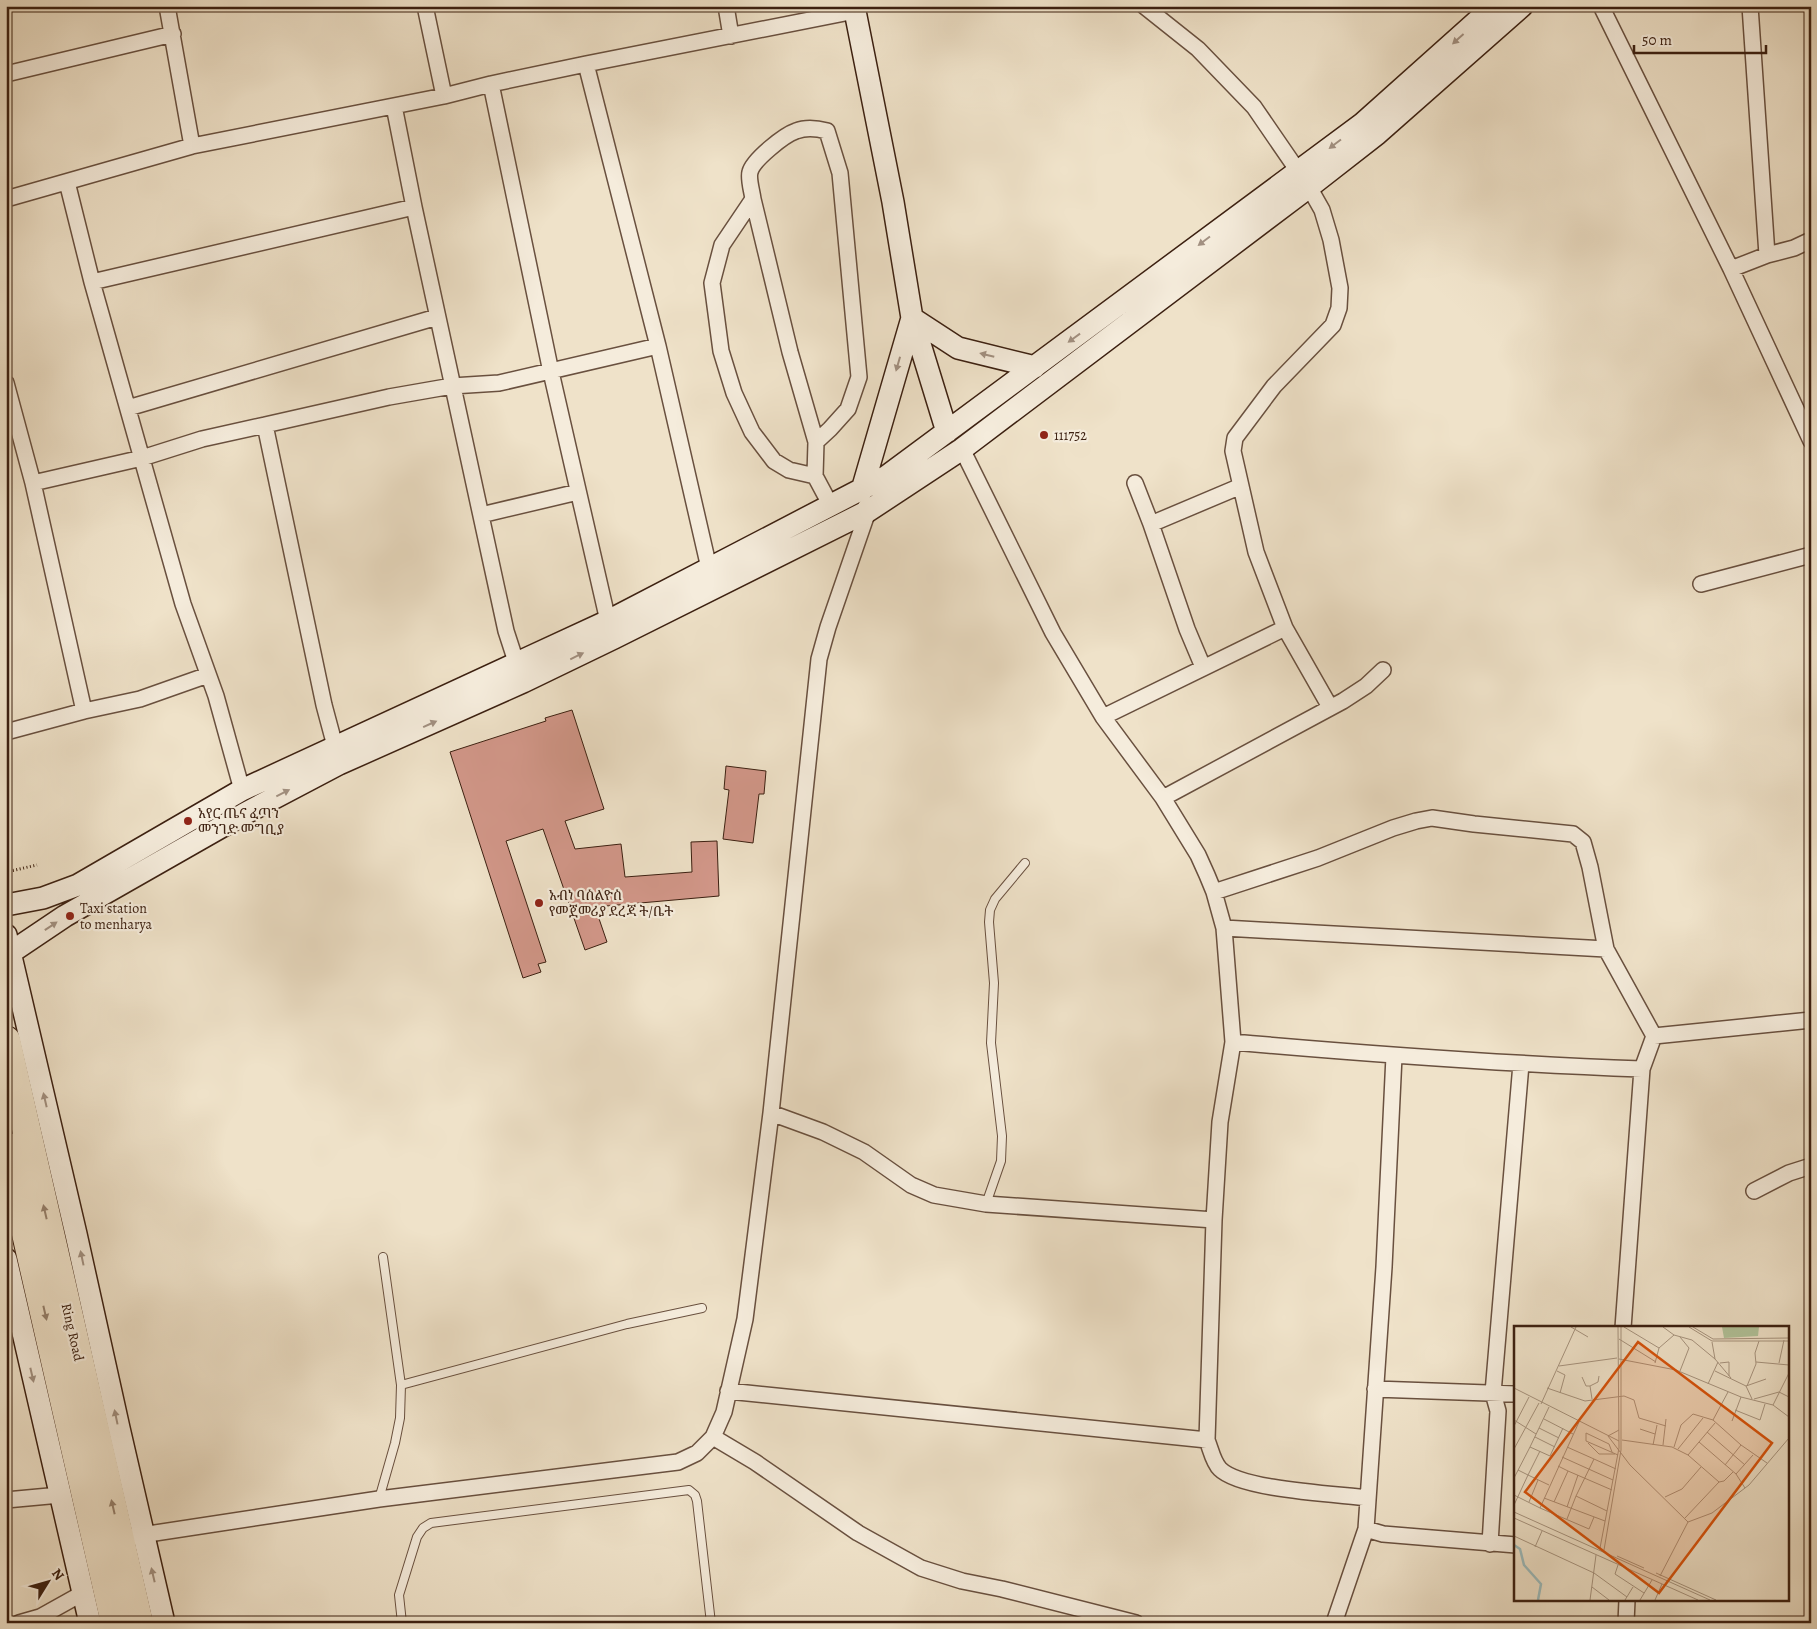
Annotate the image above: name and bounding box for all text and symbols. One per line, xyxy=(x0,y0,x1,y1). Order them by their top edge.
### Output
scale bar xyxy=(1634,22,1767,54)
text: 50 m xyxy=(1642,30,1672,50)
one-way arrow xyxy=(1452,33,1464,45)
one-way arrow xyxy=(1329,139,1342,150)
one-way arrow xyxy=(1197,236,1211,246)
one-way arrow xyxy=(1067,333,1081,343)
one-way arrow xyxy=(980,351,995,359)
one-way arrow xyxy=(894,357,902,372)
place label: 111752 xyxy=(1054,426,1087,445)
marker: 111752 xyxy=(1038,429,1050,441)
one-way arrow xyxy=(570,652,585,660)
one-way arrow xyxy=(423,719,437,727)
one-way arrow xyxy=(276,789,290,797)
place label: አየር ጤና ፈጣን መንገድ መግቢያ xyxy=(198,804,284,839)
marker: አየር ጤና ፈጣን መንገድ መግቢያ xyxy=(182,815,194,827)
place label: አብነ ባስልዮስ የመጀመሪያ ደረጃ ት/ቤት xyxy=(549,886,674,921)
marker: አብነ ባስልዮስ የመጀመሪያ ደረጃ ት/ቤት xyxy=(533,897,545,909)
place label: Taxi station to menharya xyxy=(80,899,153,934)
marker: Taxi station to menharya xyxy=(64,910,76,922)
one-way arrow xyxy=(44,921,58,931)
one-way arrow xyxy=(41,1092,49,1107)
one-way arrow xyxy=(41,1205,49,1220)
one-way arrow xyxy=(78,1251,86,1266)
street label: Ring Road xyxy=(57,1301,89,1363)
one-way arrow xyxy=(41,1305,49,1321)
inset map xyxy=(1514,1326,1790,1602)
one-way arrow xyxy=(28,1367,36,1382)
one-way arrow xyxy=(112,1409,120,1425)
one-way arrow xyxy=(109,1499,117,1515)
north arrow xyxy=(22,1556,72,1606)
text: N xyxy=(47,1565,69,1584)
one-way arrow xyxy=(149,1568,157,1583)

